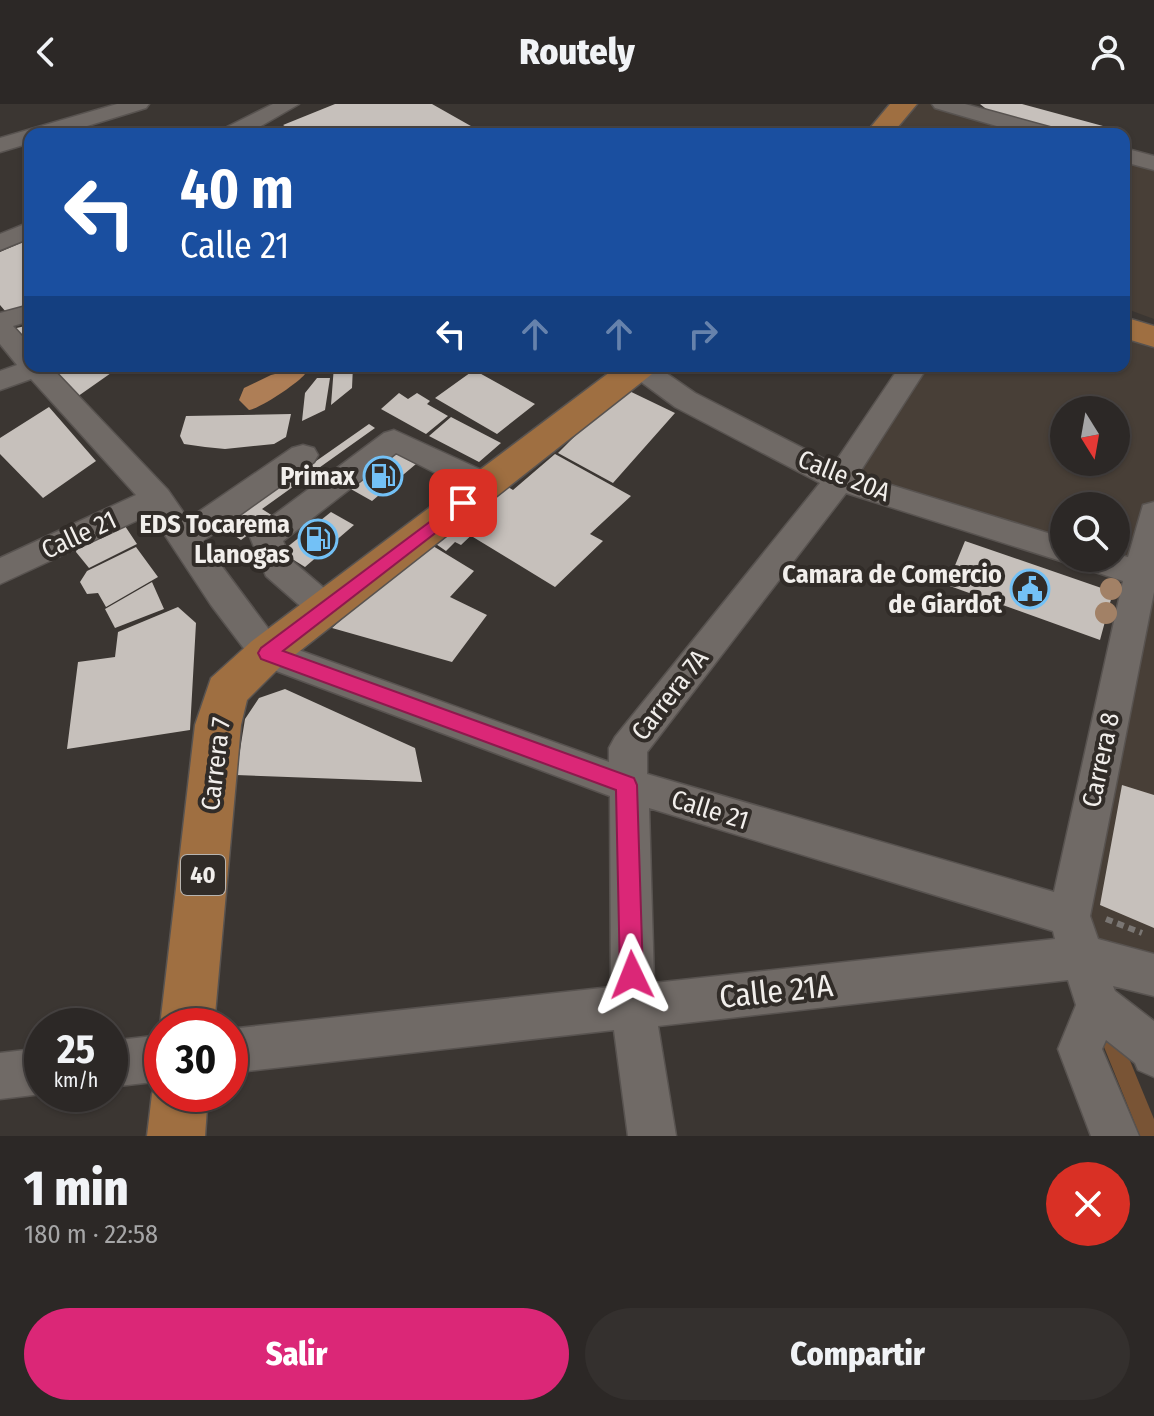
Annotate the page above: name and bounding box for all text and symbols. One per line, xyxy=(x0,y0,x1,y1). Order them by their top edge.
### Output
icon: back xyxy=(24,30,68,74)
text: Routely xyxy=(519,30,635,74)
icon: person xyxy=(1086,30,1130,74)
text: 40 m xyxy=(180,156,294,223)
icon: left xyxy=(48,160,152,264)
text: Calle 21 xyxy=(180,224,289,268)
icon: left xyxy=(429,312,473,356)
icon: ahead xyxy=(513,312,557,356)
icon: ahead xyxy=(597,312,641,356)
icon: right xyxy=(681,312,725,356)
north arrow xyxy=(1050,396,1130,476)
map controls xyxy=(1050,396,1130,572)
street label: Calle 20A xyxy=(793,444,895,509)
fuel station icon: Primax xyxy=(362,455,404,497)
place label: Primax xyxy=(280,461,356,492)
pin xyxy=(429,469,497,537)
icon: arrive xyxy=(441,481,485,525)
button: search xyxy=(1050,492,1130,572)
street label: Calle 21 xyxy=(37,504,121,566)
place label: EDS Tocarema Llanogas xyxy=(139,509,290,570)
fuel station icon: EDS Tocarema Llanogas xyxy=(297,518,339,560)
place label: Camara de Comercio de Giardot xyxy=(782,559,1003,620)
public building icon: Camara de Comercio de Giardot xyxy=(1009,568,1051,610)
street label: Carrera 7A xyxy=(625,643,715,747)
street label: Carrera 8 xyxy=(1076,710,1126,810)
street label: Carrera 7 xyxy=(195,716,237,812)
street label: Calle 21 xyxy=(668,784,752,836)
road number: 40 xyxy=(181,855,225,895)
position arrow xyxy=(590,933,674,1017)
street label: Calle 21A xyxy=(717,966,835,1016)
speed limit sign: 30 xyxy=(144,1008,248,1112)
text: 25 xyxy=(57,1026,95,1074)
text: km/h xyxy=(54,1068,98,1092)
text: 1 min xyxy=(24,1160,128,1218)
button: close xyxy=(1046,1162,1130,1246)
text: 180 m · 22:58 xyxy=(24,1219,158,1250)
button: Salir xyxy=(24,1308,569,1400)
button: Compartir xyxy=(585,1308,1130,1400)

